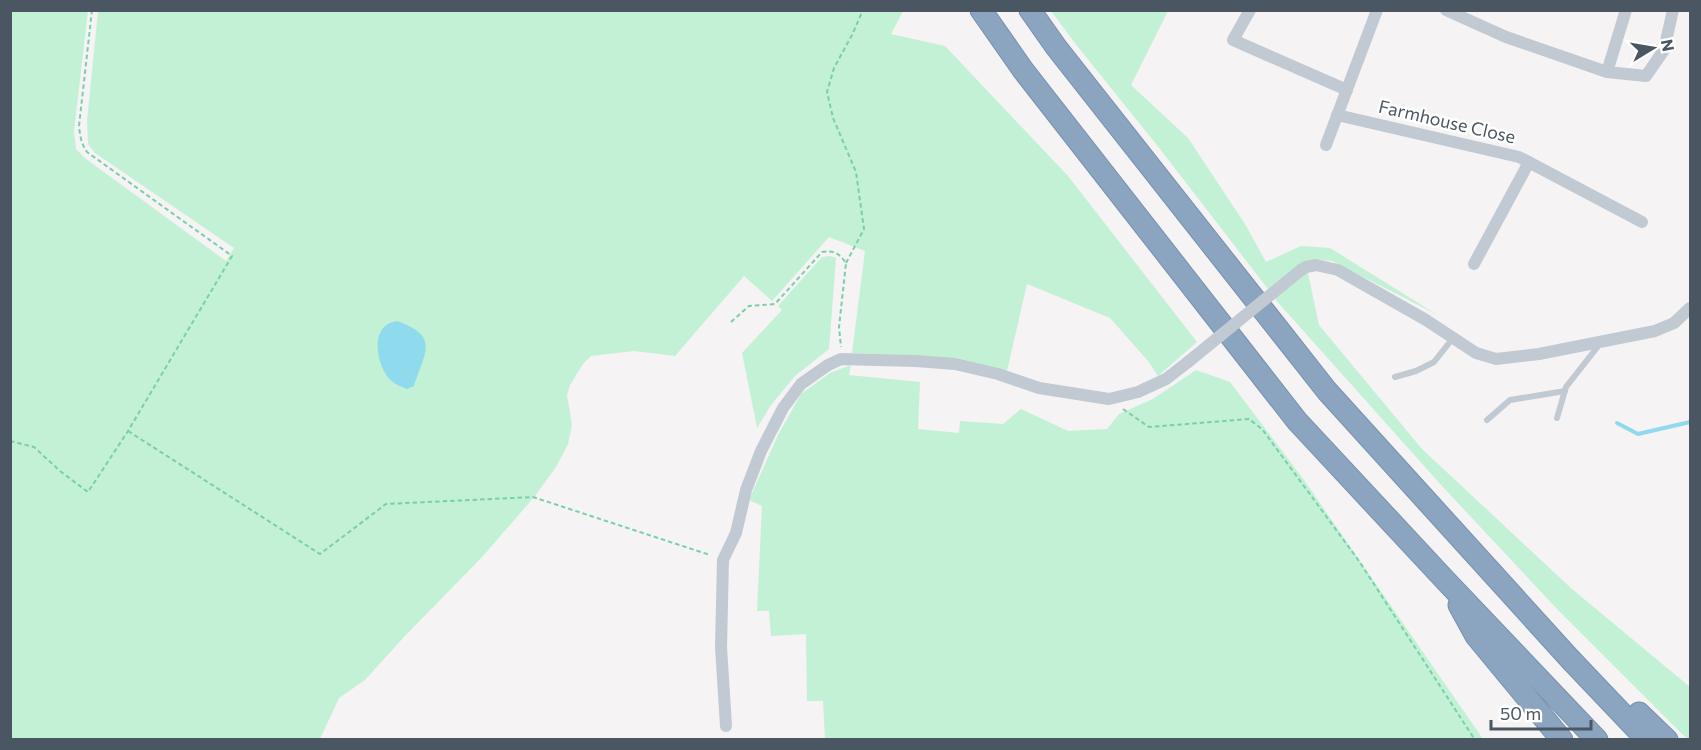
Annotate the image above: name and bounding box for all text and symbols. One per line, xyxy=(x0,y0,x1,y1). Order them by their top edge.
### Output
north arrow xyxy=(1623,18,1683,78)
text: N xyxy=(1658,37,1679,53)
street label: Farmhouse Close xyxy=(1377,95,1518,147)
scale bar xyxy=(1491,693,1592,731)
text: 50 m xyxy=(1500,702,1541,724)

